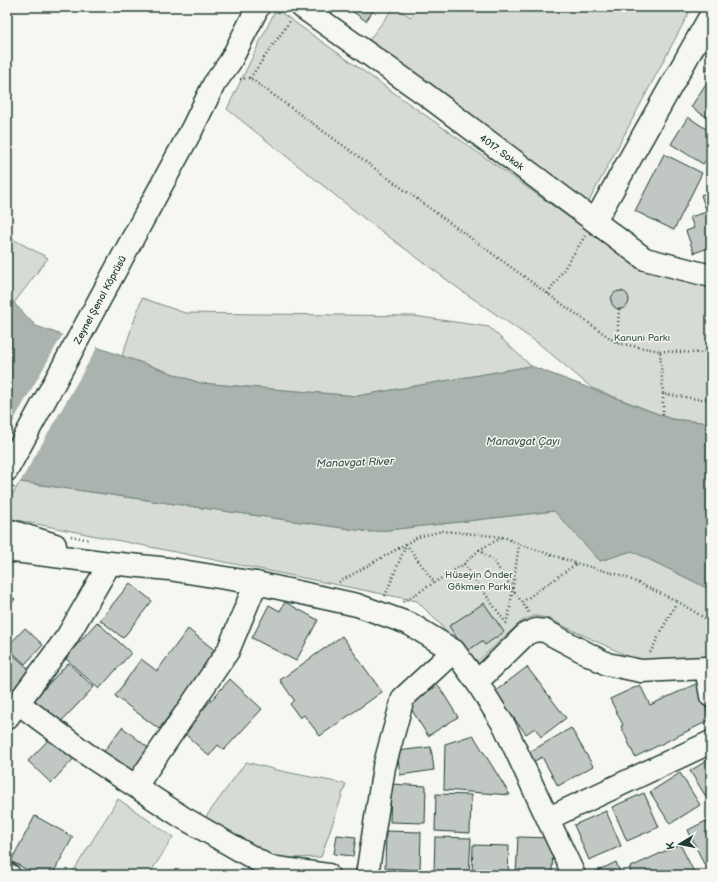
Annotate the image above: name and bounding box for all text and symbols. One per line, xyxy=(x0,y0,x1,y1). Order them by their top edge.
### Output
street label: 4017. Sokak xyxy=(477,132,526,173)
street label: Zeynel Şenol Köprüsü xyxy=(71,254,129,347)
park label: Kanuni Parkı xyxy=(614,332,670,344)
water label: Manavgat Çayı xyxy=(486,435,560,448)
water label: Manavgat River xyxy=(316,455,395,470)
park label: Hüseyin Önder Gökmen Parkı xyxy=(445,569,513,593)
north arrow xyxy=(660,824,700,864)
text: K xyxy=(664,840,678,850)

